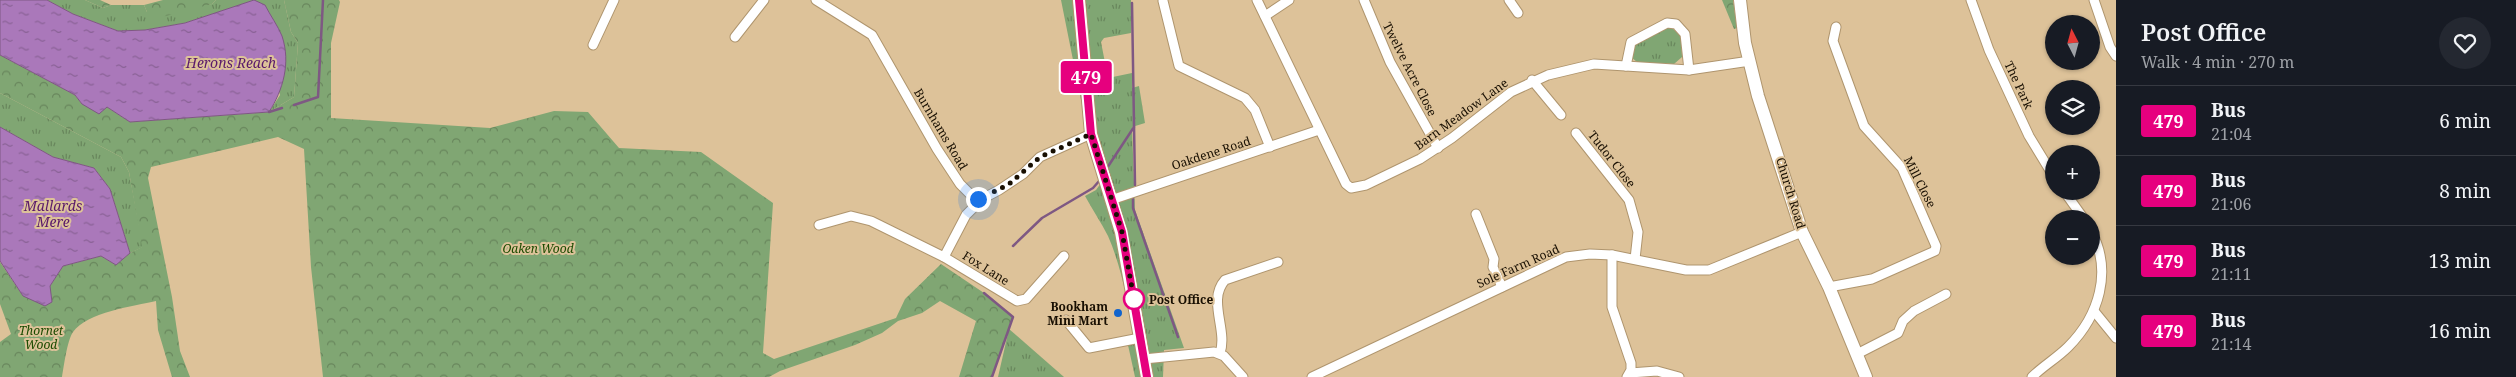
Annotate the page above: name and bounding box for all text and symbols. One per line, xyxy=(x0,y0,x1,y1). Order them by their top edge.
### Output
north arrow xyxy=(2045,15,2100,70)
map controls xyxy=(2045,15,2100,265)
text: Post Office xyxy=(2141,15,2266,48)
button: heart xyxy=(2439,17,2491,69)
street label: Twelve Acre Close xyxy=(1379,19,1441,119)
text: Walk · 4 min · 270 m xyxy=(2141,51,2294,73)
water label: Herons Reach xyxy=(185,53,277,72)
street label: The Park xyxy=(2000,58,2038,113)
line badge: 479 xyxy=(1057,61,1115,93)
text: 479 xyxy=(1071,65,1101,89)
street label: Barn Meadow Lane xyxy=(1411,74,1511,154)
button: layers xyxy=(2045,80,2100,135)
street label: Burnhams Road xyxy=(910,85,972,173)
text: Bus xyxy=(2211,97,2246,123)
text: 6 min xyxy=(2439,108,2491,134)
text: 479 xyxy=(2153,109,2184,133)
text: 21:04 xyxy=(2211,123,2251,145)
street label: Tudor Close xyxy=(1584,127,1640,191)
street label: Oakdene Road xyxy=(1169,132,1253,174)
button: + xyxy=(2045,145,2100,200)
street label: Mill Close xyxy=(1900,153,1940,211)
street label: Church Road xyxy=(1772,155,1810,231)
text: Bus xyxy=(2211,167,2246,193)
text: 8 min xyxy=(2439,178,2491,204)
text: 479 xyxy=(2153,179,2184,203)
your location xyxy=(966,187,991,212)
text: 21:06 xyxy=(2211,193,2251,215)
water label: Mallards Mere xyxy=(23,196,83,231)
button: − xyxy=(2045,210,2100,265)
text: Bus xyxy=(2211,237,2246,263)
park label: Oaken Wood xyxy=(502,240,574,257)
street label: Sole Farm Road xyxy=(1474,240,1563,292)
street label: Fox Lane xyxy=(959,247,1013,289)
text: 13 min xyxy=(2429,248,2491,274)
text: 479 xyxy=(2153,249,2184,273)
text: 21:11 xyxy=(2211,263,2251,285)
marker: Post Office xyxy=(1123,288,1145,310)
place label: Post Office xyxy=(1149,291,1213,308)
place label: Bookham Mini Mart xyxy=(1047,298,1108,329)
marker: Bookham Mini Mart xyxy=(1112,307,1124,319)
text: Bus xyxy=(2211,307,2246,333)
text: 16 min xyxy=(2429,318,2491,344)
text: 479 xyxy=(2153,319,2184,343)
park label: Thornet Wood xyxy=(19,322,64,353)
text: 21:14 xyxy=(2211,333,2251,355)

